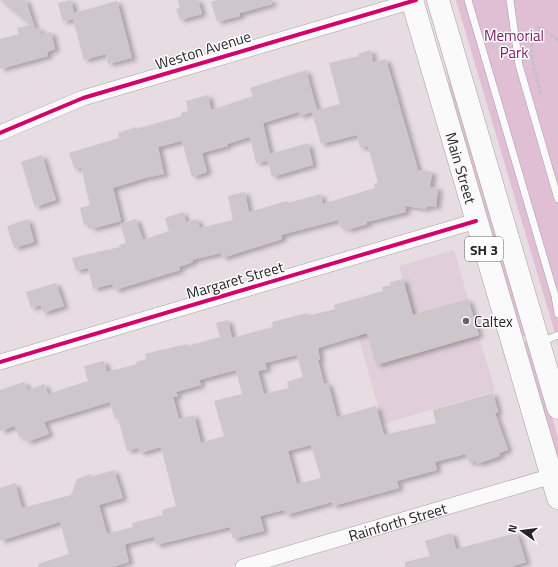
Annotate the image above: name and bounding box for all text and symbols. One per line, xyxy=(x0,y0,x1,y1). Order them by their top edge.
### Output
park label: Memorial Park xyxy=(484,24,544,64)
street label: Weston Avenue xyxy=(152,25,254,75)
street label: Main Street xyxy=(440,129,483,207)
road number: SH 3 xyxy=(465,237,503,261)
street label: Margaret Street xyxy=(184,255,287,305)
place label: Caltex xyxy=(474,310,513,333)
marker: Caltex xyxy=(461,316,471,326)
street label: Rainforth Street xyxy=(346,496,450,547)
north arrow xyxy=(502,511,542,551)
text: N xyxy=(504,523,521,534)

